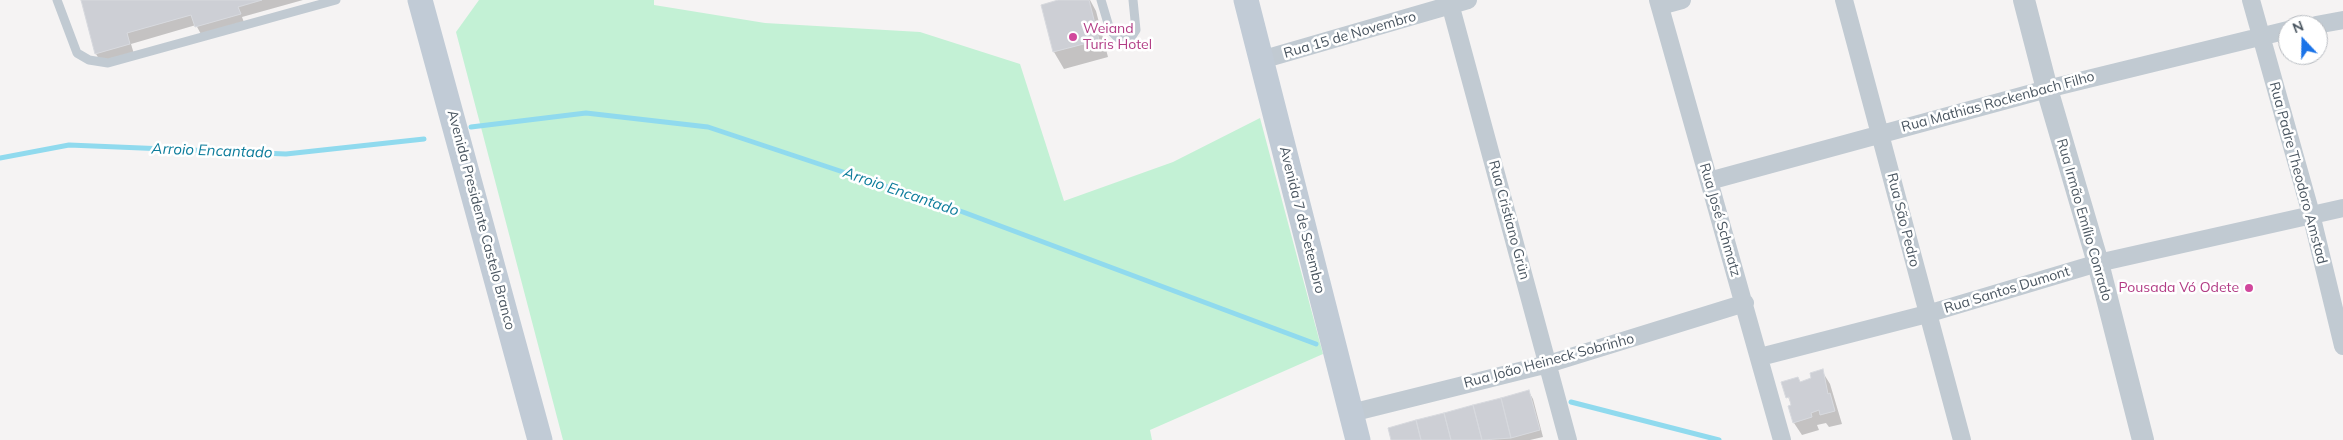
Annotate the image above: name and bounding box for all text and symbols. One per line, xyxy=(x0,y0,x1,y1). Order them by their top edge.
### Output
street label: Rua 15 de Novembro xyxy=(1282,8,1418,62)
north arrow xyxy=(2278,15,2328,65)
text: N xyxy=(2290,17,2306,37)
place label: Weiand Turis Hotel xyxy=(1083,21,1152,54)
marker: Weiand Turis Hotel xyxy=(1067,31,1079,43)
street label: Rua Mathias Rockenbach Filho xyxy=(1900,68,2096,136)
street label: Rua Padre Theodoro Amstad xyxy=(2266,80,2330,266)
street label: Avenida Presidente Castelo Branco xyxy=(444,108,518,332)
street label: Rua Irmão Emílio Conrado xyxy=(2053,137,2115,303)
water label: Arroio Encantado xyxy=(151,140,273,162)
street label: Avenida 7 de Setembro xyxy=(1276,145,1328,295)
street label: Rua Cristiano Grün xyxy=(1485,159,1533,281)
street label: Rua José Schmatz xyxy=(1696,161,1744,279)
water label: Arroio Encantado xyxy=(841,164,961,220)
street label: Rua São Pedro xyxy=(1883,171,1923,269)
street label: Rua Santos Dumont xyxy=(1942,263,2072,317)
place label: Pousada Vó Odete xyxy=(2118,280,2239,296)
marker: Pousada Vó Odete xyxy=(2243,282,2255,294)
street label: Rua João Heineck Sobrinho xyxy=(1462,330,1636,392)

